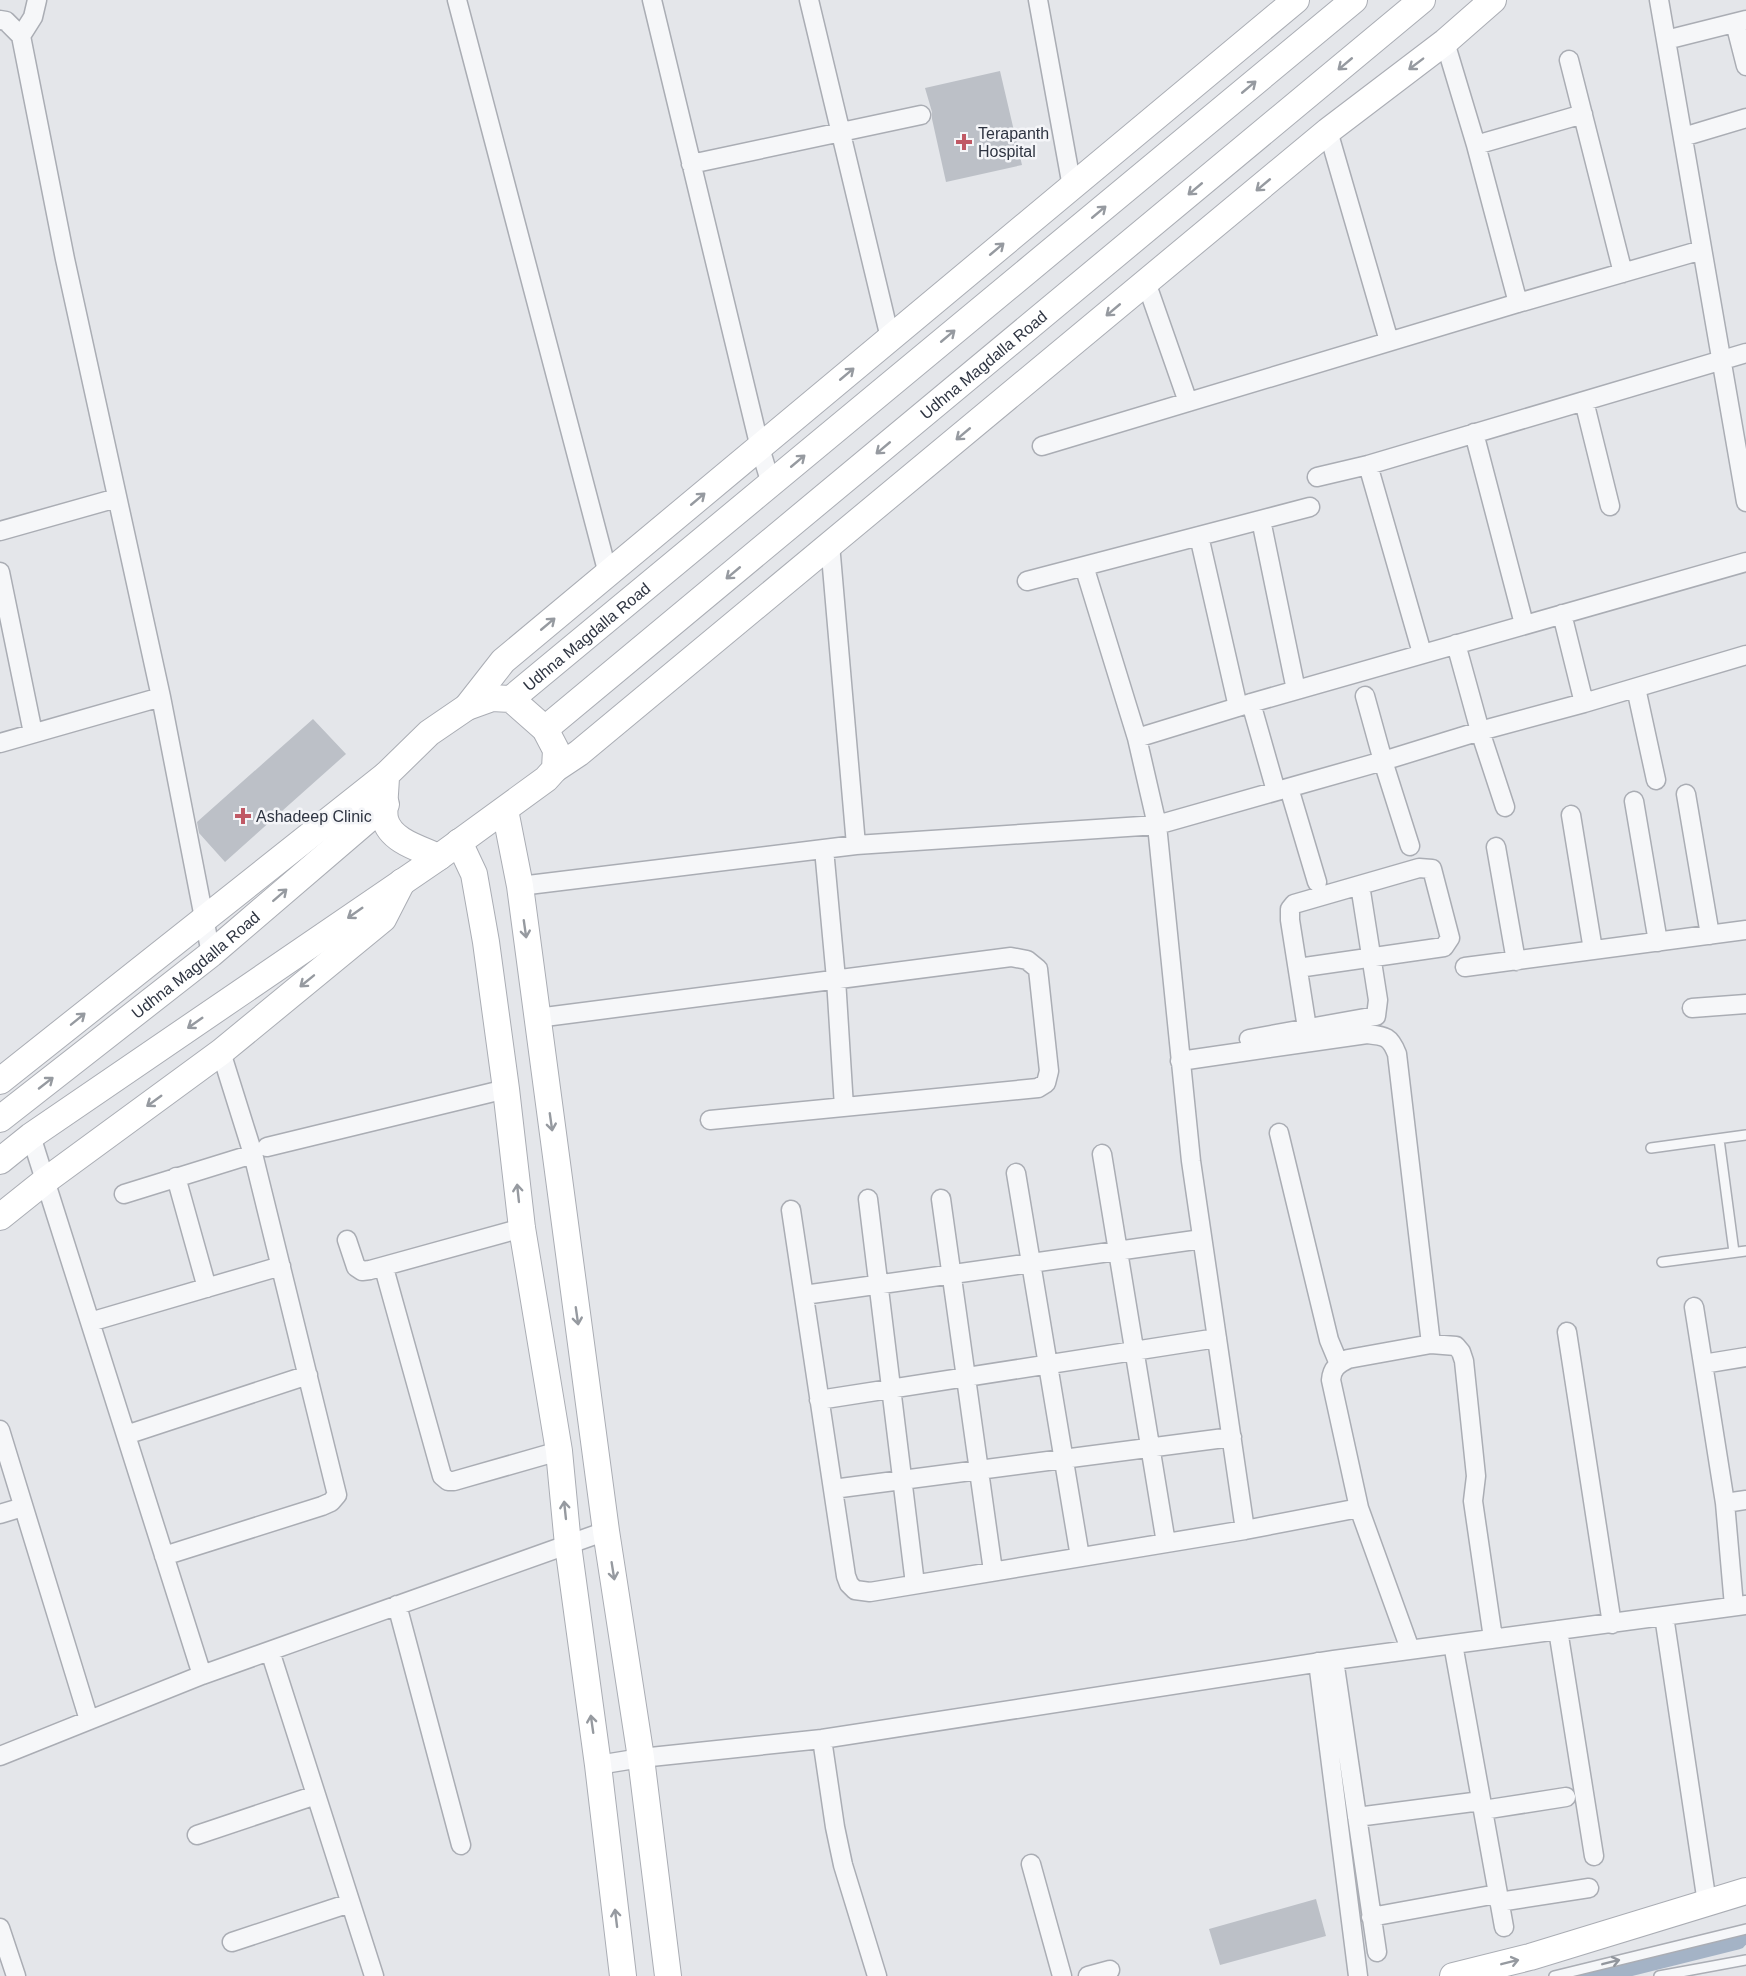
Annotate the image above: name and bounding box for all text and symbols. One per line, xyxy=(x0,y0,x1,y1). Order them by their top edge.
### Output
one-way arrow xyxy=(1337,58,1353,71)
one-way arrow xyxy=(1408,58,1424,71)
one-way arrow xyxy=(1241,81,1257,94)
place label: Terapanth Hospital xyxy=(978,125,1049,160)
marker: Terapanth Hospital xyxy=(955,133,973,151)
one-way arrow xyxy=(1255,179,1271,192)
one-way arrow xyxy=(1188,182,1203,196)
one-way arrow xyxy=(1090,205,1106,218)
one-way arrow xyxy=(989,243,1005,256)
one-way arrow xyxy=(1105,303,1121,316)
street label: Udhna Magdalla Road xyxy=(917,307,1050,422)
one-way arrow xyxy=(940,330,956,343)
one-way arrow xyxy=(839,368,855,381)
one-way arrow xyxy=(955,428,971,441)
one-way arrow xyxy=(876,441,891,455)
one-way arrow xyxy=(790,454,806,467)
one-way arrow xyxy=(689,493,705,506)
one-way arrow xyxy=(725,566,741,579)
street label: Udhna Magdalla Road xyxy=(520,579,653,694)
one-way arrow xyxy=(540,617,555,631)
marker: Ashadeep Clinic xyxy=(234,807,252,825)
place label: Ashadeep Clinic xyxy=(256,808,372,825)
one-way arrow xyxy=(272,888,287,902)
one-way arrow xyxy=(348,907,364,919)
street label: Udhna Magdalla Road xyxy=(128,908,263,1021)
one-way arrow xyxy=(520,919,531,939)
one-way arrow xyxy=(299,975,315,988)
one-way arrow xyxy=(70,1012,86,1025)
one-way arrow xyxy=(187,1017,203,1029)
one-way arrow xyxy=(38,1077,54,1090)
one-way arrow xyxy=(146,1095,162,1108)
one-way arrow xyxy=(546,1112,557,1132)
one-way arrow xyxy=(512,1183,523,1203)
one-way arrow xyxy=(572,1305,583,1325)
one-way arrow xyxy=(559,1501,570,1521)
one-way arrow xyxy=(607,1561,618,1581)
one-way arrow xyxy=(587,1715,598,1735)
one-way arrow xyxy=(611,1908,622,1928)
one-way arrow xyxy=(1500,1955,1519,1967)
one-way arrow xyxy=(1601,1956,1620,1968)

